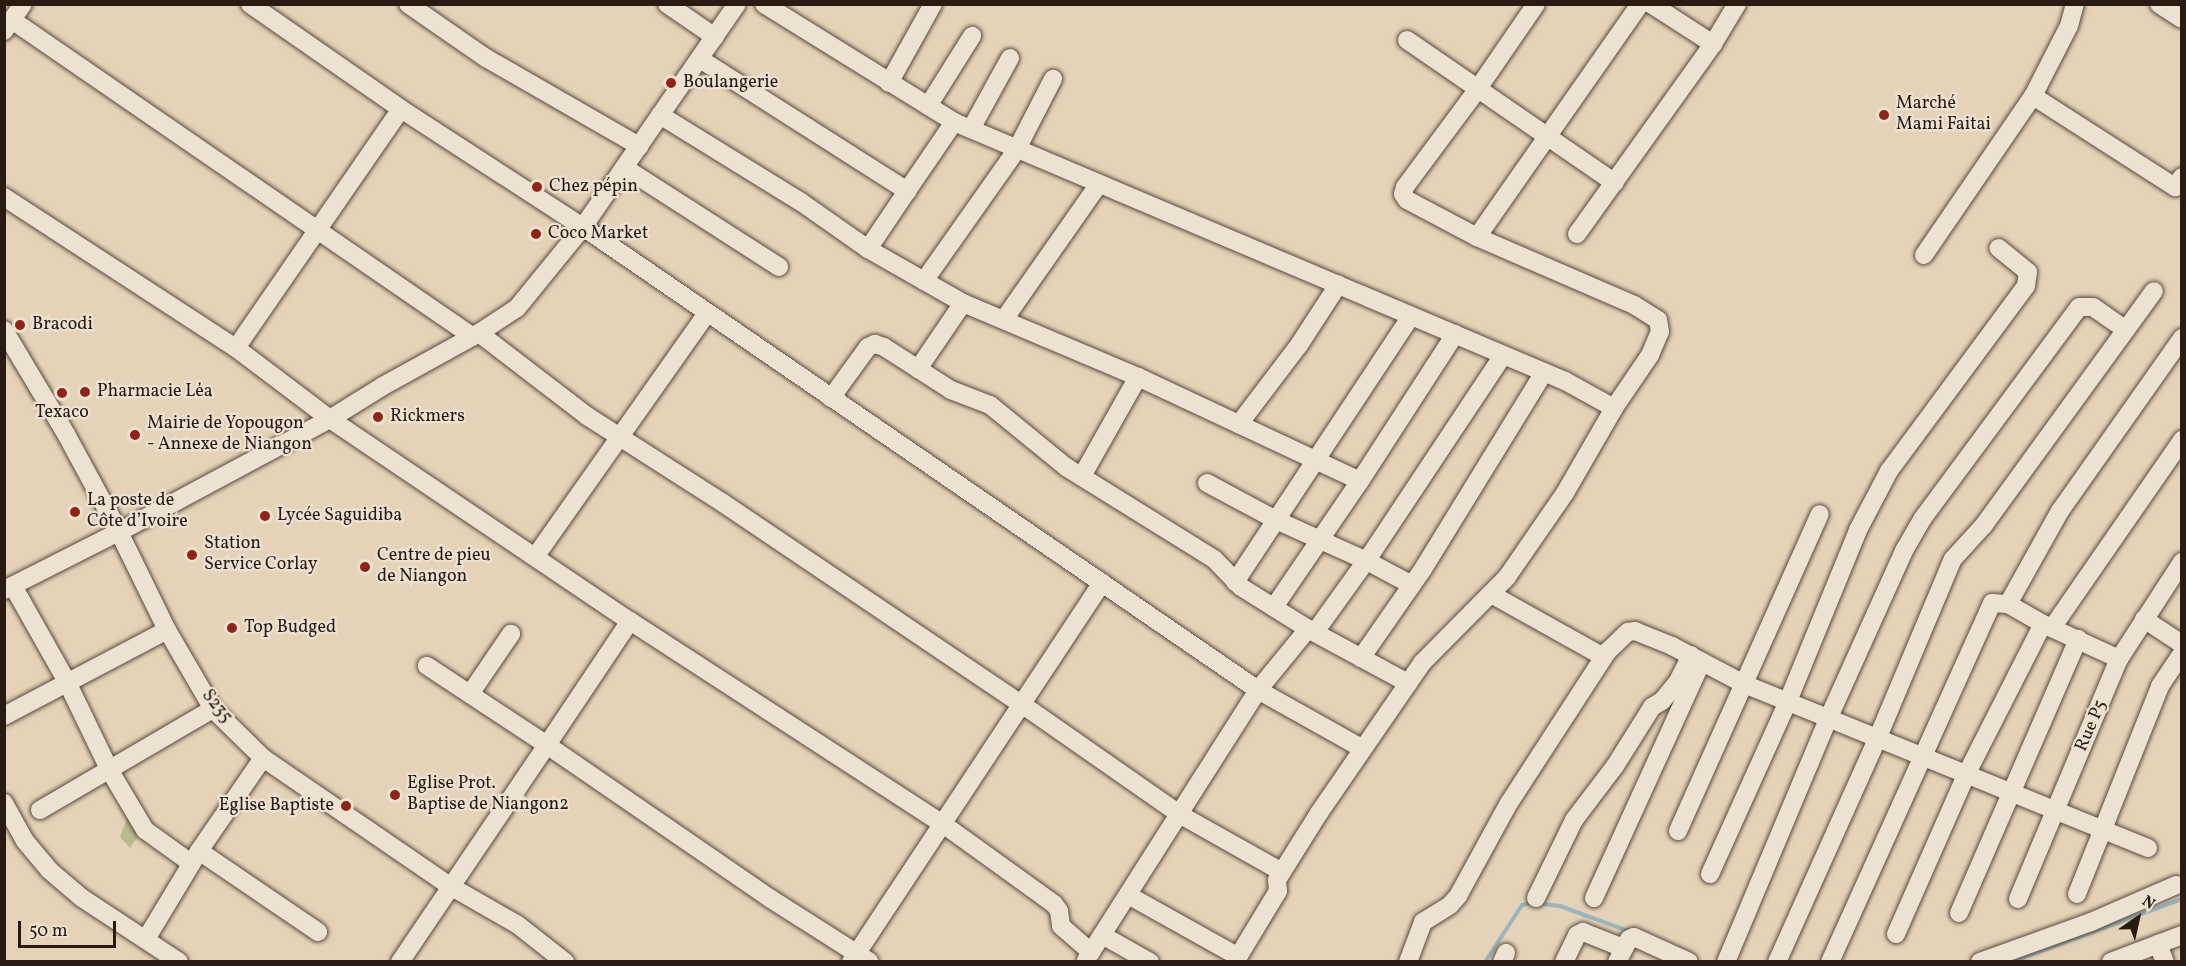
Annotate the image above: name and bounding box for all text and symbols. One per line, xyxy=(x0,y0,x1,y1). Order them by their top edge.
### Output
place label: Boulangerie xyxy=(683,72,778,94)
marker: Boulangerie xyxy=(664,76,678,90)
place label: Marché Mami Faitai xyxy=(1896,94,1991,136)
marker: Marché Mami Faitai xyxy=(1877,108,1891,122)
place label: Chez pépin xyxy=(549,176,638,198)
marker: Chez pépin xyxy=(530,180,544,194)
place label: Coco Market xyxy=(548,223,648,245)
marker: Coco Market xyxy=(529,227,543,241)
place label: Bracodi xyxy=(32,314,93,336)
marker: Bracodi xyxy=(13,318,27,332)
place label: Pharmacie Le̓a xyxy=(97,381,213,403)
marker: Pharmacie Le̓a xyxy=(78,385,92,399)
marker: Texaco xyxy=(55,386,69,400)
place label: Texaco xyxy=(35,402,89,424)
place label: Rickmers xyxy=(390,406,465,428)
marker: Rickmers xyxy=(371,410,385,424)
place label: Mairie de Yopougon - Annexe de Niangon xyxy=(147,414,312,456)
marker: Mairie de Yopougon - Annexe de Niangon xyxy=(128,428,142,442)
place label: La poste de Côte d’Ivoire xyxy=(87,491,188,534)
marker: La poste de Côte d’Ivoire xyxy=(68,505,82,519)
place label: Lycée Saguidiba xyxy=(277,505,402,527)
marker: Lycée Saguidiba xyxy=(258,509,272,523)
place label: Station Service Corlay xyxy=(204,534,318,576)
place label: Centre de pieu de Niangon xyxy=(377,546,491,588)
marker: Station Service Corlay xyxy=(185,548,199,562)
marker: Centre de pieu de Niangon xyxy=(358,560,372,574)
place label: Top Budged xyxy=(244,617,336,639)
marker: Top Budged xyxy=(225,621,239,635)
street label: S235 xyxy=(196,686,236,728)
street label: Rue P5 xyxy=(2072,697,2112,755)
place label: Eglise Prot. Baptise de Niangon2 xyxy=(407,774,569,816)
marker: Eglise Prot. Baptise de Niangon2 xyxy=(388,788,402,802)
place label: Eglise Baptiste xyxy=(219,795,334,817)
marker: Eglise Baptiste xyxy=(339,799,353,813)
north arrow xyxy=(2108,888,2168,948)
text: N xyxy=(2137,891,2159,915)
scale bar xyxy=(21,909,118,947)
text: 50 m xyxy=(29,919,68,944)

